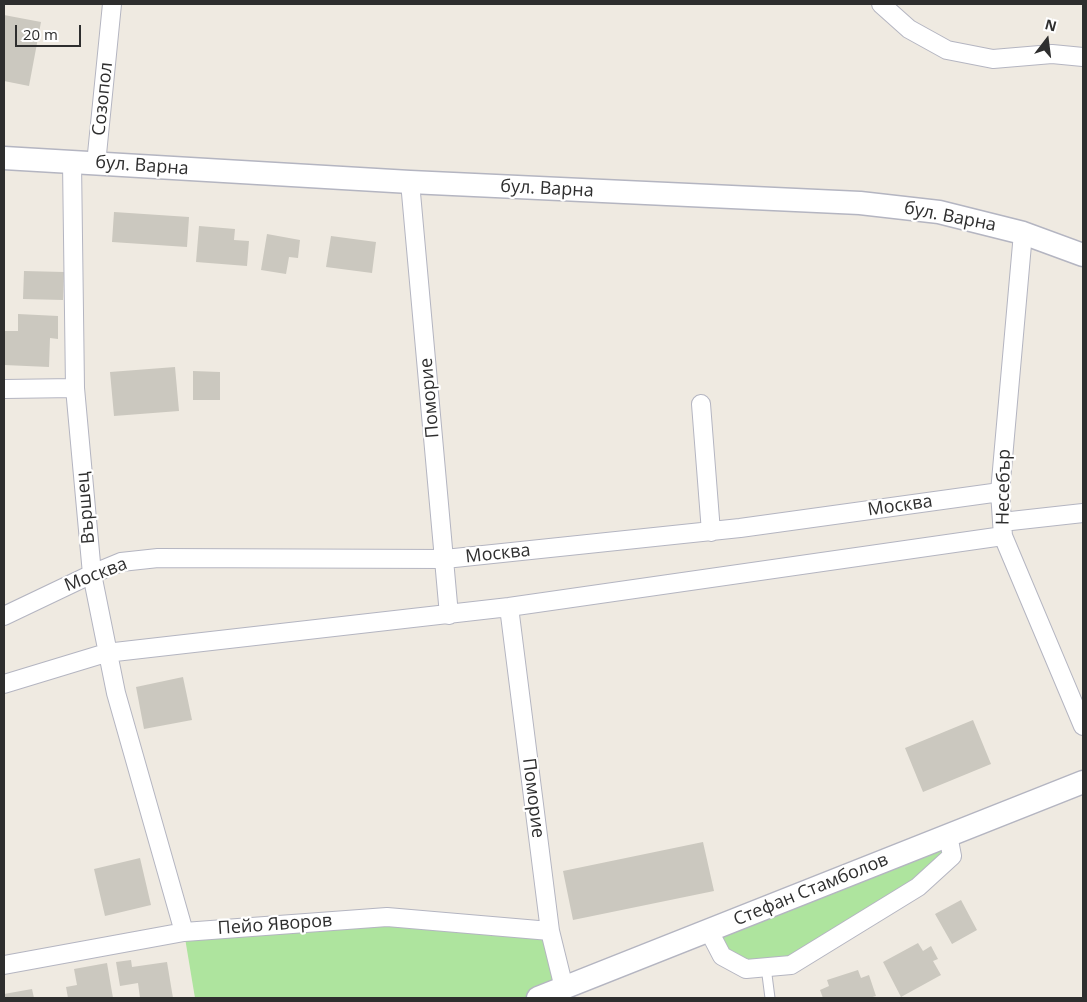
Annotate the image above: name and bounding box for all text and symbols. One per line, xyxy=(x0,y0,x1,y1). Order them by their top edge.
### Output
text: N xyxy=(1043,14,1059,36)
scale bar xyxy=(18,15,84,47)
north arrow xyxy=(1022,15,1072,65)
text: 20 m xyxy=(23,24,58,44)
street label: Созопол xyxy=(88,61,118,137)
street label: бул. Варна xyxy=(95,152,189,180)
street label: бул. Варна xyxy=(500,176,594,202)
street label: бул. Варна xyxy=(902,197,998,237)
street label: Поморие xyxy=(416,357,444,439)
street label: Несебър xyxy=(993,449,1015,525)
street label: Вършец xyxy=(72,471,100,545)
street label: Москва xyxy=(866,491,934,521)
street label: Москва xyxy=(464,540,532,568)
street label: Москва xyxy=(62,553,130,597)
street label: Поморие xyxy=(517,757,549,839)
street label: Стефан Стамболов xyxy=(731,849,891,931)
street label: Пейо Яворов xyxy=(217,910,333,940)

